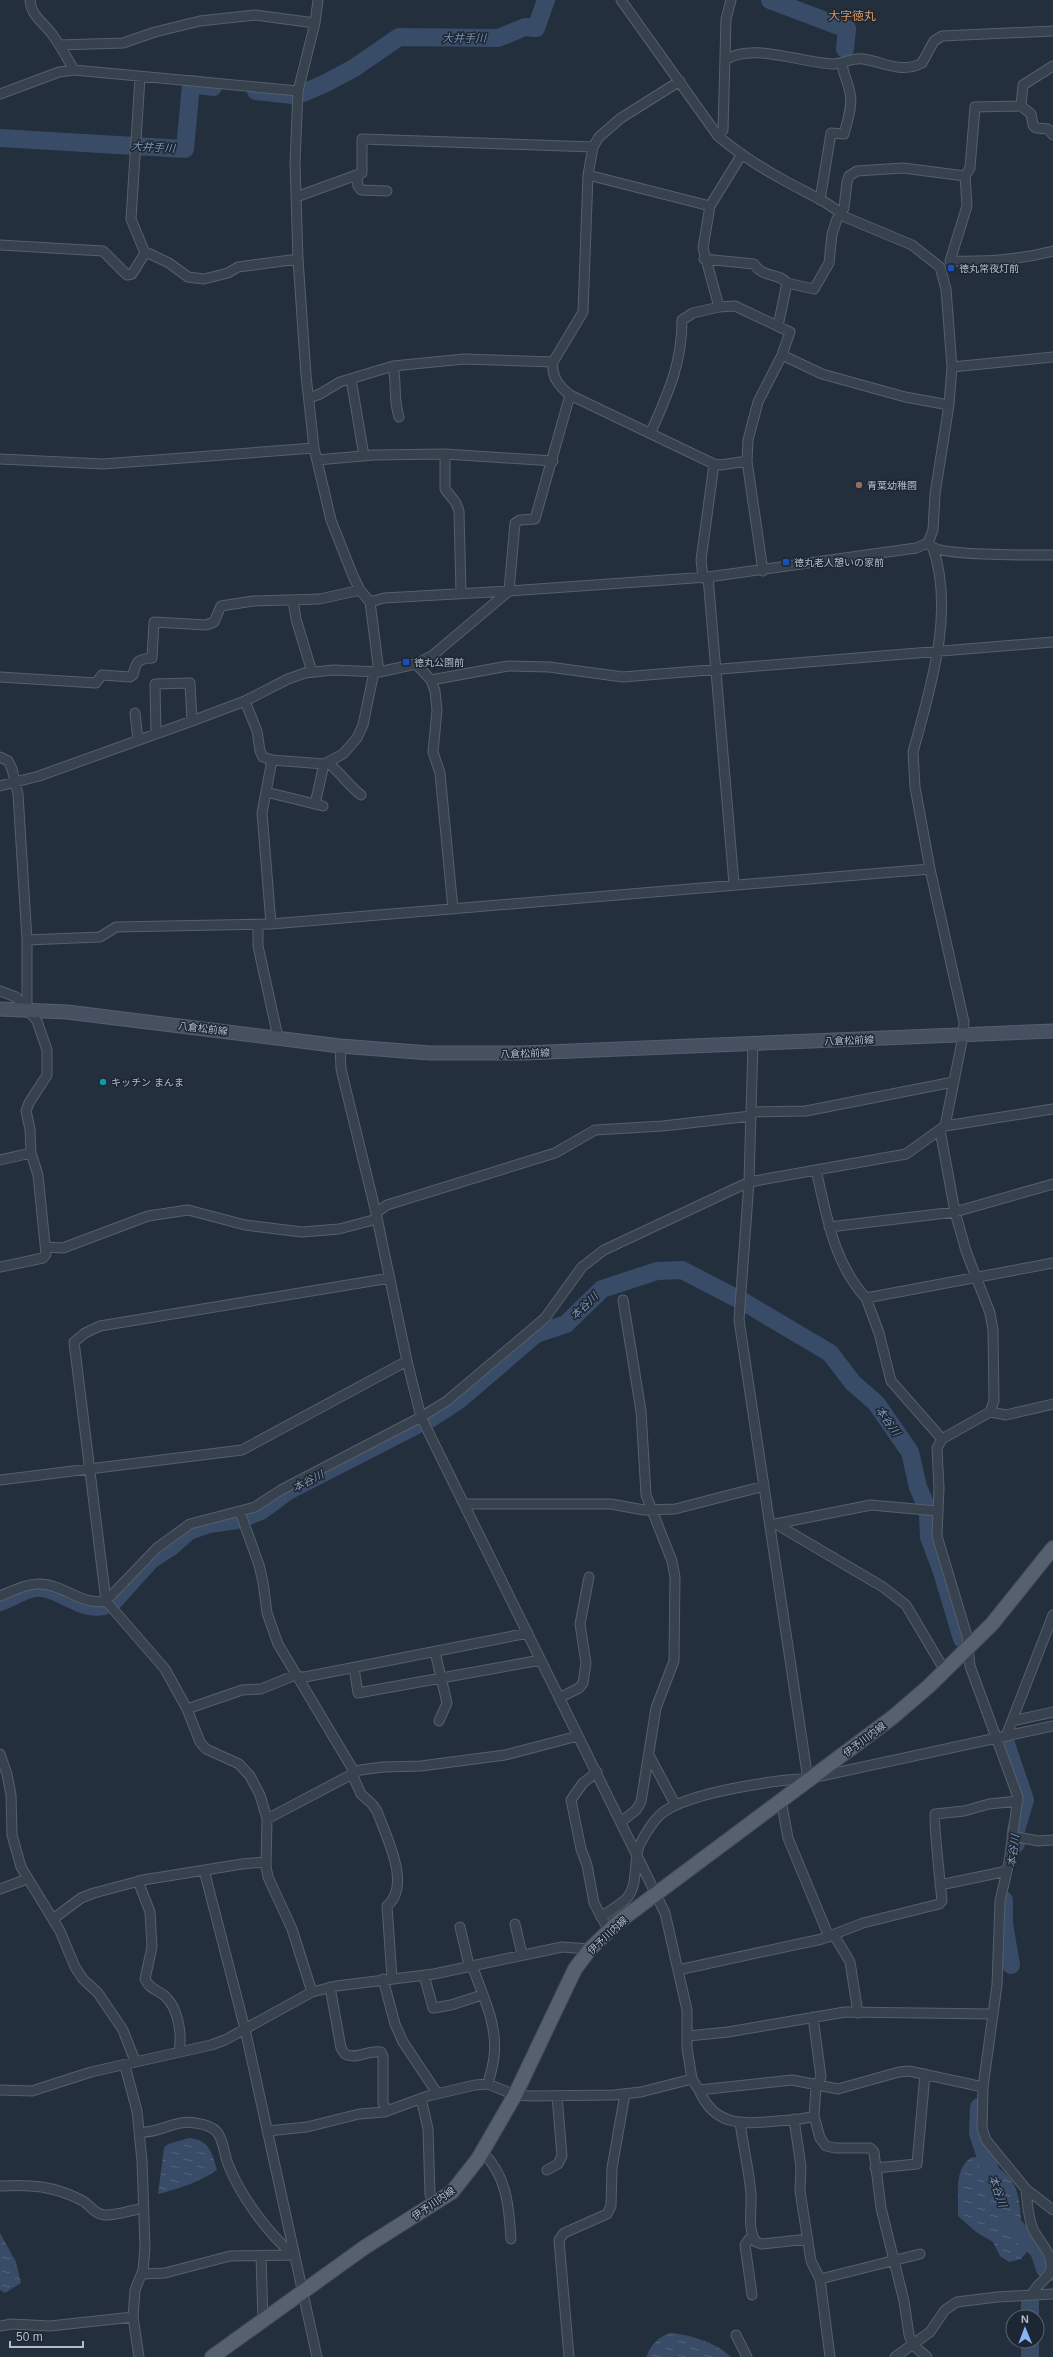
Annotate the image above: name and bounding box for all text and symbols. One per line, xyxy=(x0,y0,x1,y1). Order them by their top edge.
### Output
district label: 大字徳丸 xyxy=(828,9,876,23)
water label: 大井手川 xyxy=(442,32,487,44)
water label: 大井手川 xyxy=(131,139,176,155)
marker: 徳丸常夜灯前 xyxy=(946,263,956,273)
place label: 徳丸常夜灯前 xyxy=(959,263,1019,274)
marker: 青葉幼稚園 xyxy=(854,480,864,490)
place label: 青葉幼稚園 xyxy=(867,480,917,491)
marker: 徳丸老人憩いの家前 xyxy=(781,557,791,567)
place label: 徳丸老人憩いの家前 xyxy=(794,557,884,568)
marker: 徳丸公園前 xyxy=(401,657,411,667)
place label: 徳丸公園前 xyxy=(414,657,464,668)
street label: 八倉松前線 xyxy=(177,1020,228,1037)
street label: 八倉松前線 xyxy=(824,1034,874,1047)
street label: 八倉松前線 xyxy=(500,1047,550,1060)
marker: キッチン まんま xyxy=(98,1077,108,1087)
place label: キッチン まんま xyxy=(111,1077,184,1088)
water label: 本谷川 xyxy=(568,1290,601,1322)
water label: 本谷川 xyxy=(874,1404,903,1439)
water label: 本谷川 xyxy=(291,1468,326,1494)
street label: 伊予川内線 xyxy=(841,1720,888,1759)
water label: 本谷川 xyxy=(1005,1833,1021,1868)
street label: 伊予川内線 xyxy=(585,1914,629,1956)
water label: 本谷川 xyxy=(987,2173,1009,2209)
street label: 伊予川内線 xyxy=(410,2185,457,2222)
north arrow xyxy=(1005,2309,1045,2349)
text: N xyxy=(1021,2313,1029,2325)
scale bar xyxy=(10,2323,83,2349)
text: 50 m xyxy=(16,2330,43,2344)

